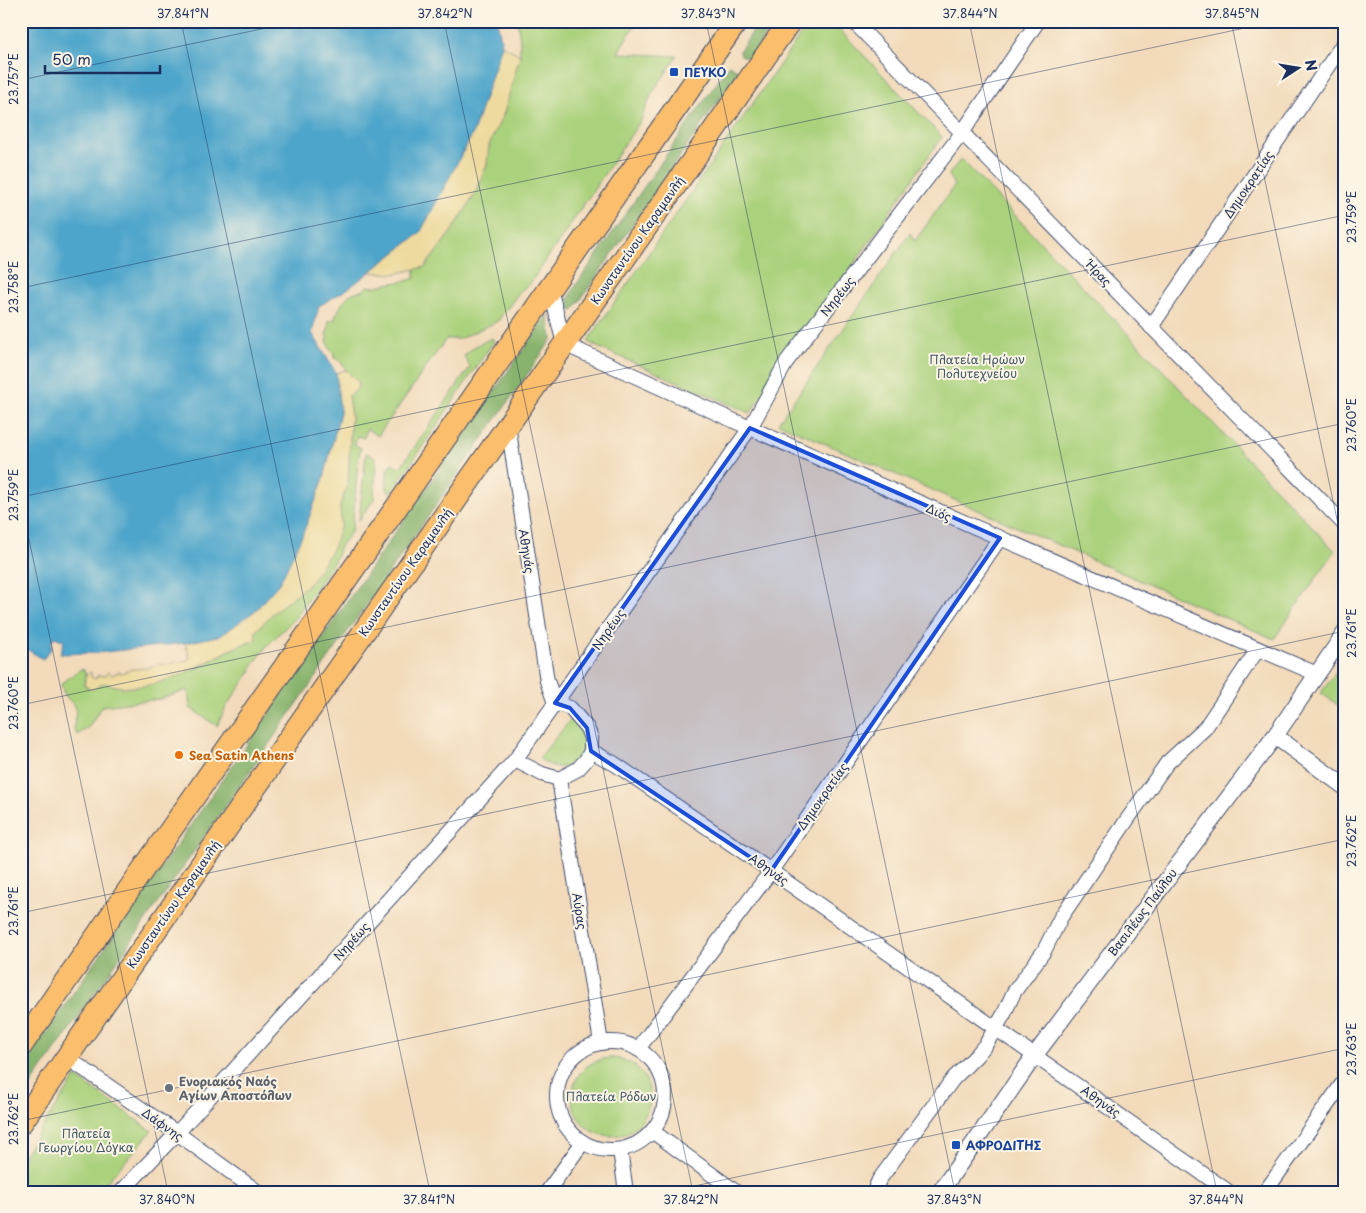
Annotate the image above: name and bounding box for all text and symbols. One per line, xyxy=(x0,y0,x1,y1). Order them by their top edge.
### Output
text: 37.841°N xyxy=(157,4,209,22)
text: 37.842°N xyxy=(417,4,473,22)
text: 37.843°N xyxy=(680,4,736,22)
text: 37.844°N xyxy=(942,4,998,22)
text: 37.845°N xyxy=(1205,4,1259,22)
scale bar xyxy=(45,42,160,74)
north arrow xyxy=(1274,42,1324,92)
text: 50 m xyxy=(52,47,91,70)
text: 23.757°E xyxy=(4,53,22,105)
text: N xyxy=(1300,58,1323,73)
place label: ΠΕΥΚΟ xyxy=(684,63,727,81)
marker: ΠΕΥΚΟ xyxy=(668,66,680,78)
street label: Δημοκρατίας xyxy=(1219,146,1277,222)
street label: Κωνσταντίνου Καραμανλή xyxy=(586,172,688,308)
text: 23.759°E xyxy=(1342,191,1360,243)
street label: Ήρας xyxy=(1081,254,1116,290)
text: 23.758°E xyxy=(4,261,22,313)
street label: Νηρέως xyxy=(816,272,858,320)
park label: Πλατεία Ηρώων Πολυτεχνείου xyxy=(929,350,1025,382)
text: 23.760°E xyxy=(1342,398,1360,452)
text: 23.759°E xyxy=(4,469,22,521)
street label: Διός xyxy=(923,498,955,526)
street label: Κωνσταντίνου Καραμανλή xyxy=(354,504,456,640)
street label: Αθηνάς xyxy=(515,527,539,575)
street label: Νηρέως xyxy=(587,605,629,653)
text: 23.761°E xyxy=(1342,608,1360,658)
text: 23.760°E xyxy=(4,676,22,730)
place label: Sea Satin Athens xyxy=(189,746,294,764)
marker: Sea Satin Athens xyxy=(173,749,185,761)
street label: Δημοκρατίας xyxy=(792,759,852,833)
text: 23.762°E xyxy=(1342,815,1360,867)
street label: Κωνσταντίνου Καραμανλή xyxy=(122,836,224,972)
street label: Αθηνάς xyxy=(745,849,793,889)
street label: Βασιλέως Παύλου xyxy=(1103,864,1181,960)
text: 23.761°E xyxy=(4,886,22,936)
street label: Αύρας xyxy=(568,891,592,931)
street label: Νηρέως xyxy=(329,918,373,964)
text: 23.763°E xyxy=(1342,1022,1360,1076)
place label: Ενοριακός Ναός Αγίων Αποστόλων xyxy=(179,1072,292,1104)
street label: Αθηνάς xyxy=(1077,1081,1125,1121)
marker: Ενοριακός Ναός Αγίων Αποστόλων xyxy=(163,1082,175,1094)
park label: Πλατεία Ρόδων xyxy=(566,1087,656,1105)
text: 23.762°E xyxy=(4,1093,22,1145)
street label: Δάφνης xyxy=(139,1103,187,1145)
park label: Πλατεία Γεωργίου Δόγκα xyxy=(38,1124,134,1156)
place label: ΑΦΡΟΔΙΤΗΣ xyxy=(966,1136,1042,1154)
marker: ΑΦΡΟΔΙΤΗΣ xyxy=(950,1139,962,1151)
text: 37.840°N xyxy=(139,1190,195,1208)
text: 37.841°N xyxy=(403,1190,455,1208)
text: 37.842°N xyxy=(663,1190,719,1208)
text: 37.843°N xyxy=(926,1190,982,1208)
text: 37.844°N xyxy=(1188,1190,1244,1208)

